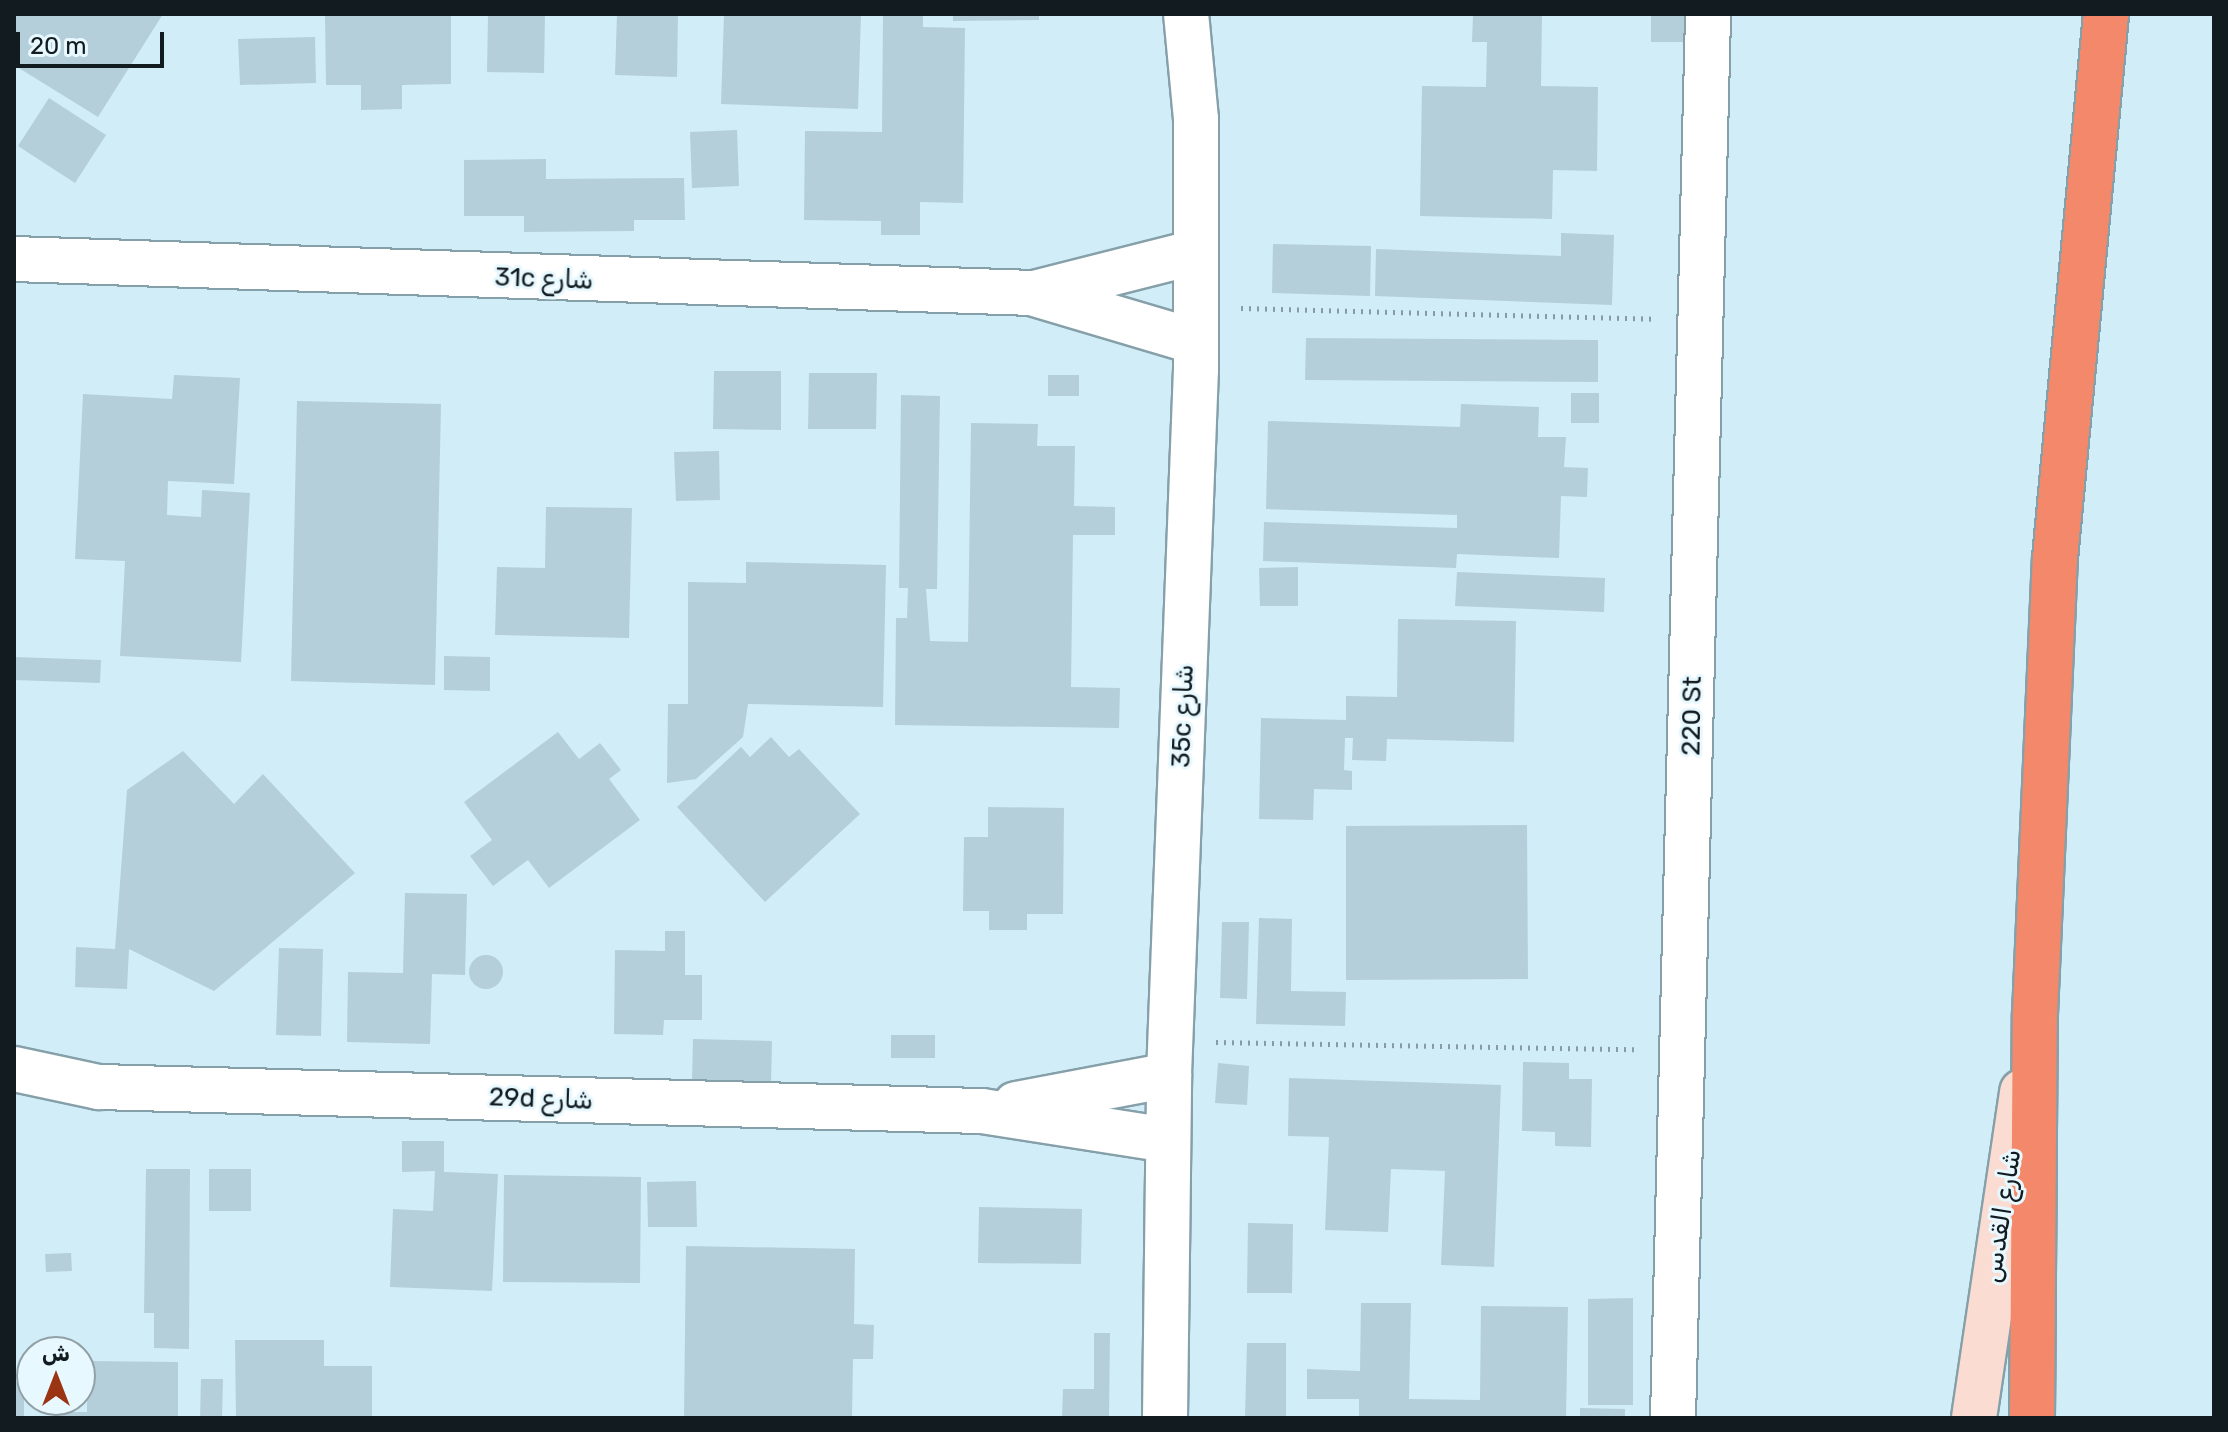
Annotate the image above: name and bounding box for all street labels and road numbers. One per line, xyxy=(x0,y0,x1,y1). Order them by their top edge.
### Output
street label: 31c شارع xyxy=(494,262,594,296)
street label: 35c شارع xyxy=(1166,664,1200,768)
street label: 220 St xyxy=(1676,676,1708,756)
street label: 29d شارع xyxy=(488,1082,594,1116)
street label: شارع القدس xyxy=(1976,1147,2028,1285)

